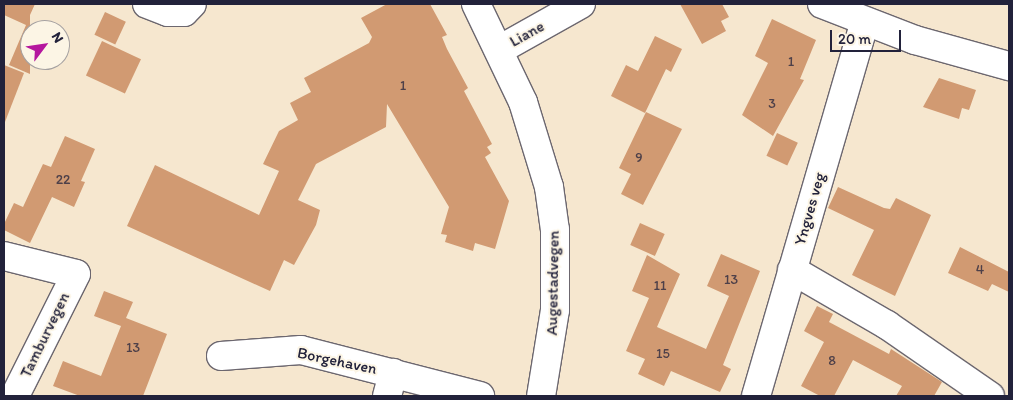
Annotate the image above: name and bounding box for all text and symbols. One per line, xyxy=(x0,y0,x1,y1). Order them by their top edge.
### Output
street label: Liane xyxy=(506,17,548,51)
north arrow xyxy=(20,20,70,70)
scale bar xyxy=(833,20,904,52)
text: N xyxy=(48,29,67,46)
text: 20 m xyxy=(838,30,871,48)
house number: 1 xyxy=(788,54,794,70)
house number: 1 xyxy=(400,78,406,94)
house number: 3 xyxy=(768,96,776,112)
house number: 9 xyxy=(635,150,643,166)
street label: Yngves veg xyxy=(790,170,830,248)
house number: 22 xyxy=(56,172,70,188)
street label: Augestadvegen xyxy=(542,230,564,336)
house number: 4 xyxy=(976,262,984,278)
house number: 13 xyxy=(724,272,738,288)
house number: 11 xyxy=(654,278,666,294)
street label: Tamburvegen xyxy=(16,289,74,381)
house number: 13 xyxy=(126,340,140,356)
street label: Borgehaven xyxy=(295,343,379,379)
house number: 15 xyxy=(656,346,670,362)
house number: 8 xyxy=(828,353,836,369)

